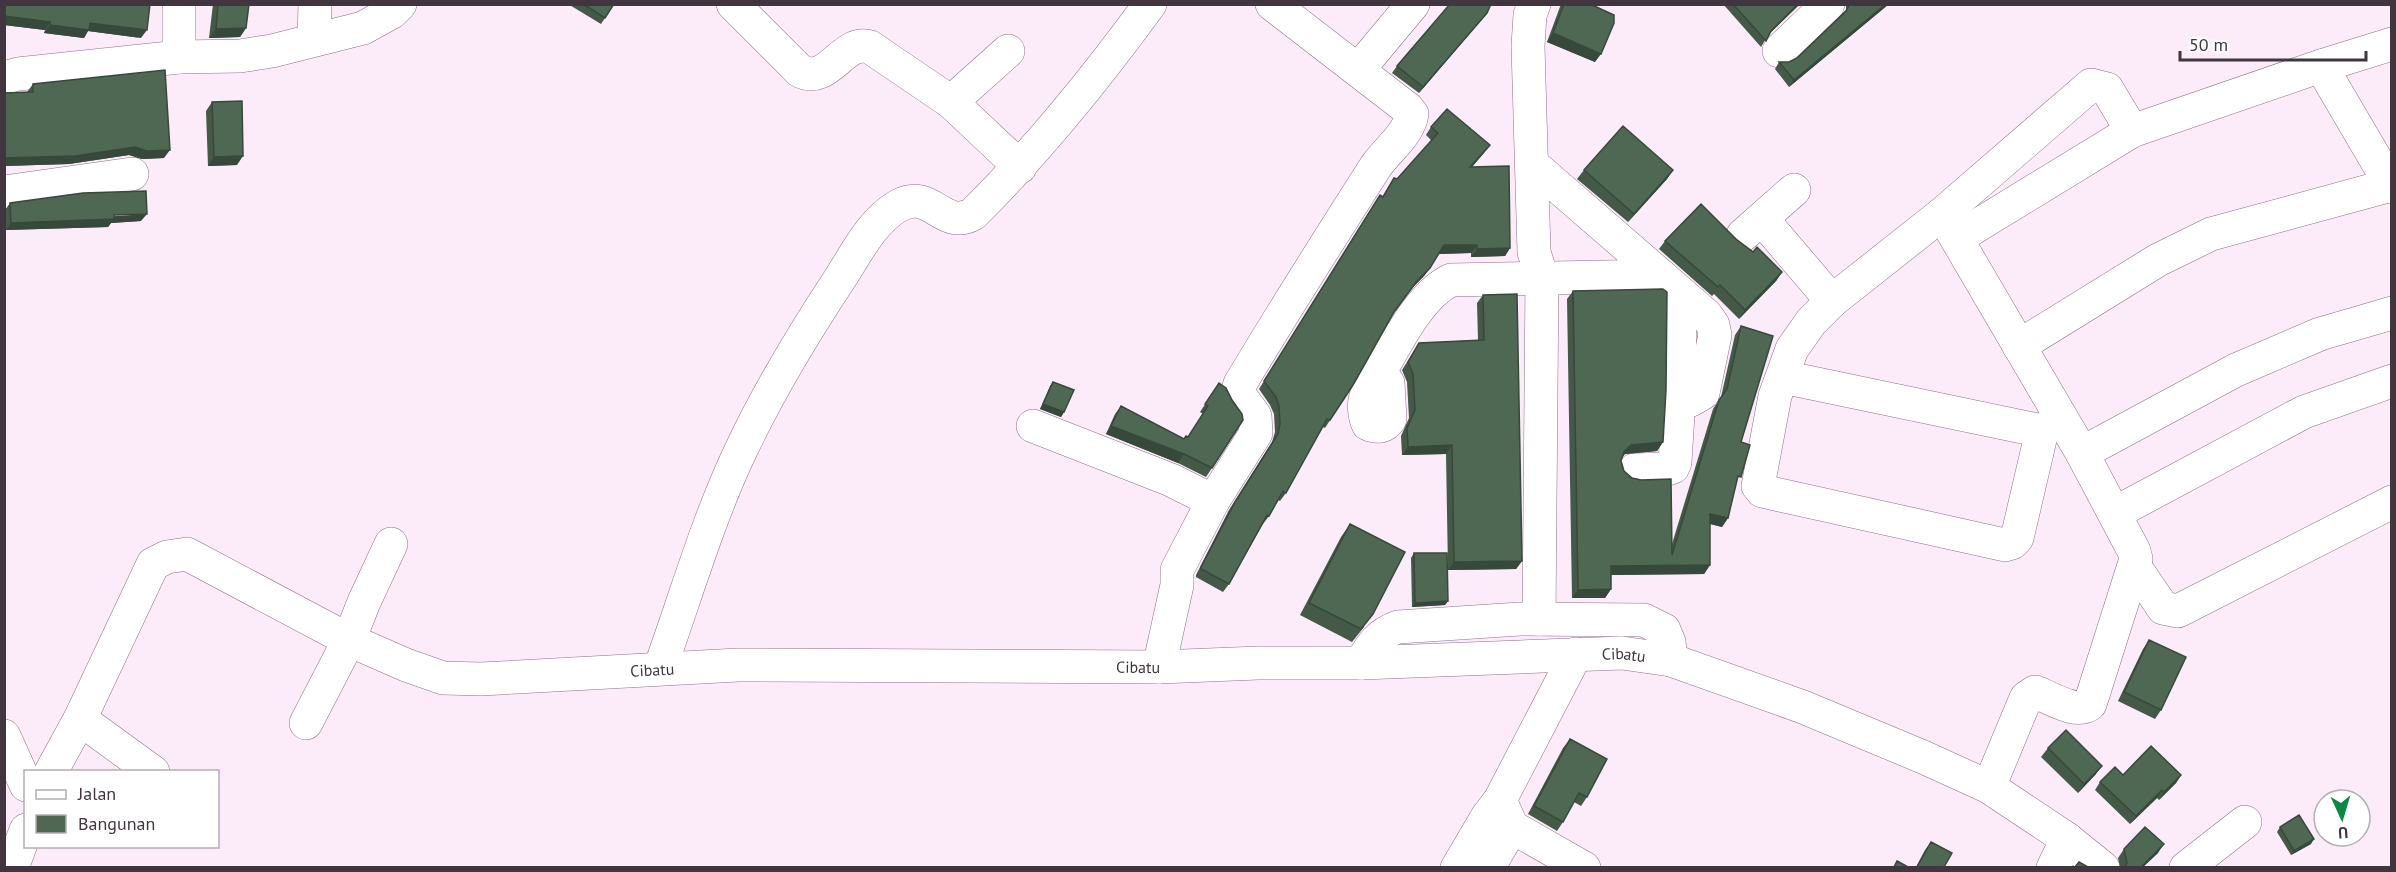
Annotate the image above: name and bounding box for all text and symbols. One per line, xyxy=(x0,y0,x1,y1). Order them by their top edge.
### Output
scale bar xyxy=(2180,24,2366,62)
text: 50 m xyxy=(2189,33,2228,56)
street label: Cibatu xyxy=(1601,643,1647,666)
street label: Cibatu xyxy=(1116,657,1160,677)
street label: Cibatu xyxy=(630,658,675,681)
legend xyxy=(24,770,219,848)
text: Jalan xyxy=(77,782,116,805)
north arrow xyxy=(2312,788,2372,848)
text: Bangunan xyxy=(78,812,155,835)
text: U xyxy=(2337,823,2349,843)

